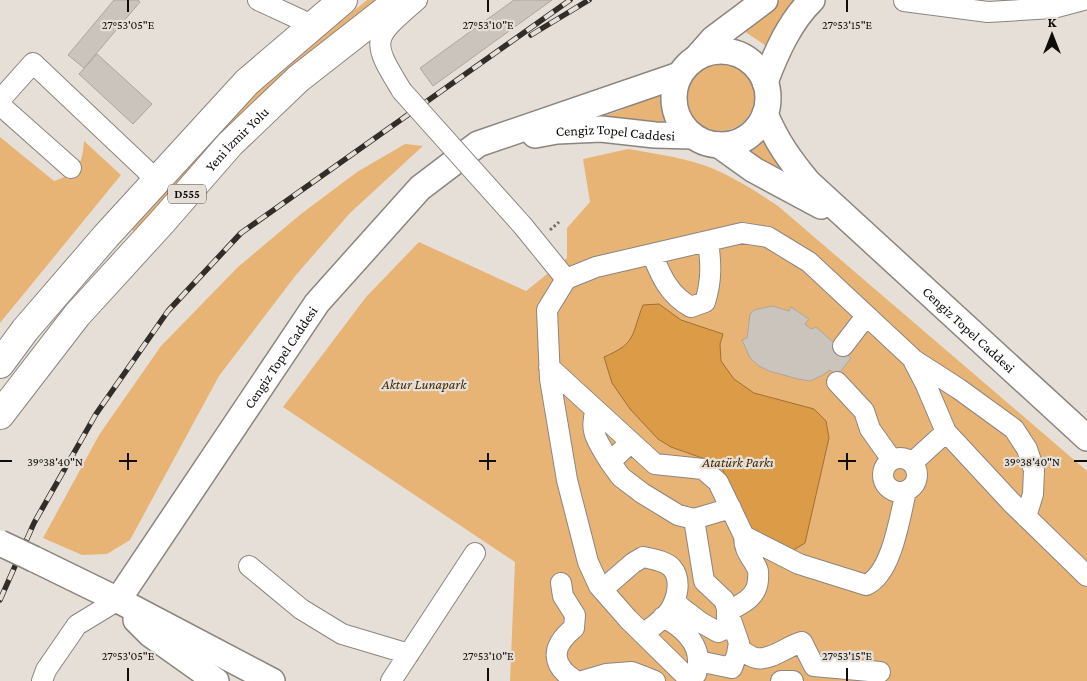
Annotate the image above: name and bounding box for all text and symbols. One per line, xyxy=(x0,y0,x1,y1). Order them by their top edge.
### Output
north arrow xyxy=(1027,10,1077,60)
text: K xyxy=(1048,14,1058,30)
text: 27°53'05"E xyxy=(102,18,155,32)
text: 27°53'10"E xyxy=(462,18,514,32)
text: 27°53'15"E xyxy=(822,18,873,32)
street label: Yeni İzmir Yolu xyxy=(202,103,272,175)
street label: Cengiz Topel Caddesi xyxy=(556,121,676,144)
road number: D555 xyxy=(168,184,206,203)
street label: Cengiz Topel Caddesi xyxy=(919,283,1018,376)
street label: Cengiz Topel Caddesi xyxy=(241,303,321,412)
park label: Aktur Lunapark xyxy=(381,376,467,392)
park label: Atatürk Parkı xyxy=(701,454,774,470)
text: 39°38'40"N xyxy=(27,455,83,469)
text: 39°38'40"N xyxy=(1004,455,1060,469)
text: 27°53'05"E xyxy=(102,649,155,663)
text: 27°53'10"E xyxy=(462,649,514,663)
text: 27°53'15"E xyxy=(822,649,873,663)

